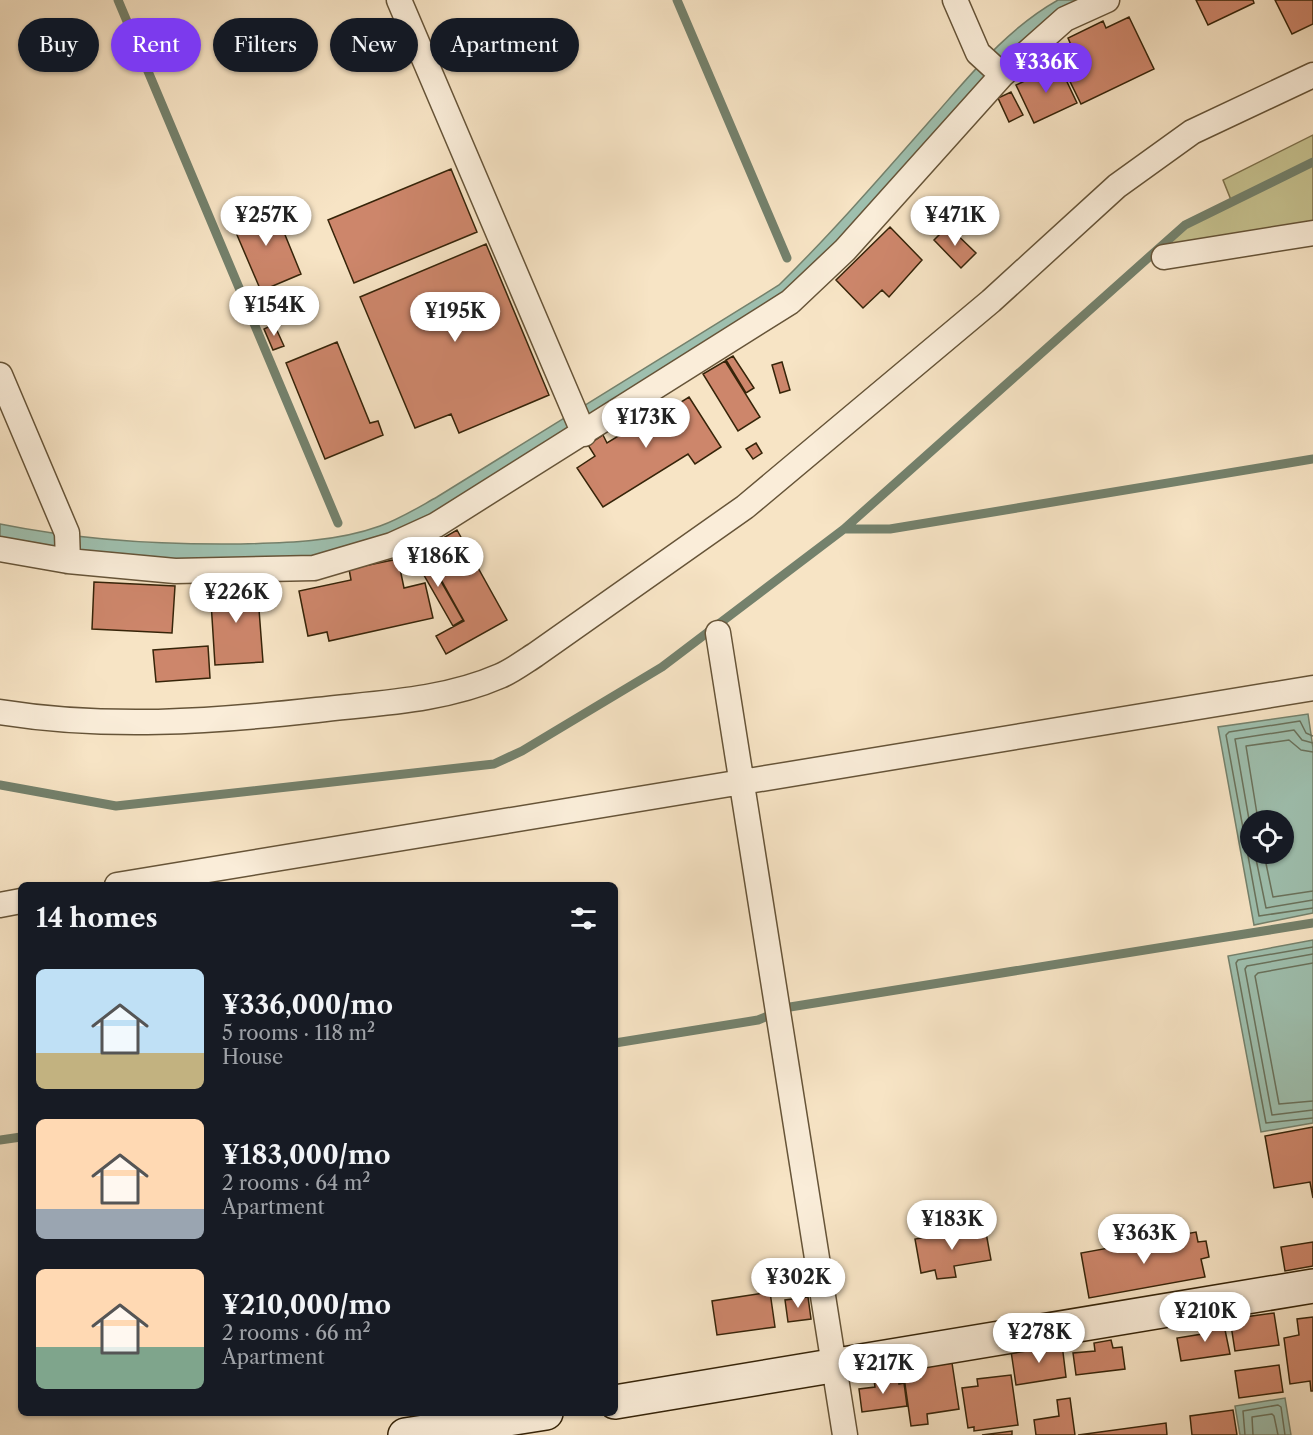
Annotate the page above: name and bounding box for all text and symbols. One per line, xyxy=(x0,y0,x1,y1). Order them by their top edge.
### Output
chip: Buy xyxy=(18,18,99,72)
chip: Rent xyxy=(111,18,201,72)
chip: Filters xyxy=(213,18,318,72)
chip: New xyxy=(330,18,418,72)
chip: Apartment xyxy=(430,18,579,72)
pin: ¥336K xyxy=(1004,43,1088,94)
text: ¥336K xyxy=(1014,50,1078,74)
pin: ¥257K xyxy=(224,196,308,247)
pin: ¥471K xyxy=(913,196,997,247)
text: ¥257K xyxy=(235,203,297,227)
text: ¥471K xyxy=(925,203,985,227)
pin: ¥154K xyxy=(232,286,316,337)
pin: ¥195K xyxy=(413,292,497,343)
text: ¥154K xyxy=(243,293,305,317)
text: ¥195K xyxy=(424,299,486,323)
pin: ¥173K xyxy=(604,398,688,449)
text: ¥173K xyxy=(616,405,676,429)
pin: ¥186K xyxy=(396,537,480,588)
text: ¥186K xyxy=(407,544,469,568)
pin: ¥226K xyxy=(194,573,278,624)
text: ¥226K xyxy=(203,580,269,604)
map controls xyxy=(1240,810,1294,864)
button: locate xyxy=(1240,810,1294,864)
text: 14 homes xyxy=(36,902,158,934)
icon: filters xyxy=(567,902,600,935)
text: ¥336,000/mo xyxy=(222,989,393,1021)
icon: home xyxy=(84,993,156,1065)
text: 5 rooms · 118 m² xyxy=(222,1021,375,1045)
text: House xyxy=(222,1045,283,1069)
text: ¥183,000/mo xyxy=(222,1139,390,1171)
icon: home xyxy=(84,1143,156,1215)
text: 2 rooms · 64 m² xyxy=(222,1171,371,1195)
text: Apartment xyxy=(222,1195,325,1219)
pin: ¥183K xyxy=(910,1200,994,1251)
text: ¥183K xyxy=(921,1207,983,1231)
pin: ¥363K xyxy=(1102,1214,1186,1265)
text: ¥363K xyxy=(1112,1221,1176,1245)
pin: ¥302K xyxy=(756,1258,840,1309)
text: ¥302K xyxy=(765,1265,831,1289)
text: ¥210,000/mo xyxy=(222,1289,391,1321)
pin: ¥210K xyxy=(1163,1292,1247,1343)
icon: home xyxy=(84,1293,156,1365)
text: ¥210K xyxy=(1173,1299,1237,1323)
pin: ¥278K xyxy=(997,1313,1081,1364)
text: ¥278K xyxy=(1007,1320,1071,1344)
text: 2 rooms · 66 m² xyxy=(222,1321,371,1345)
pin: ¥217K xyxy=(841,1344,925,1395)
text: Apartment xyxy=(222,1345,325,1369)
text: ¥217K xyxy=(853,1351,913,1375)

